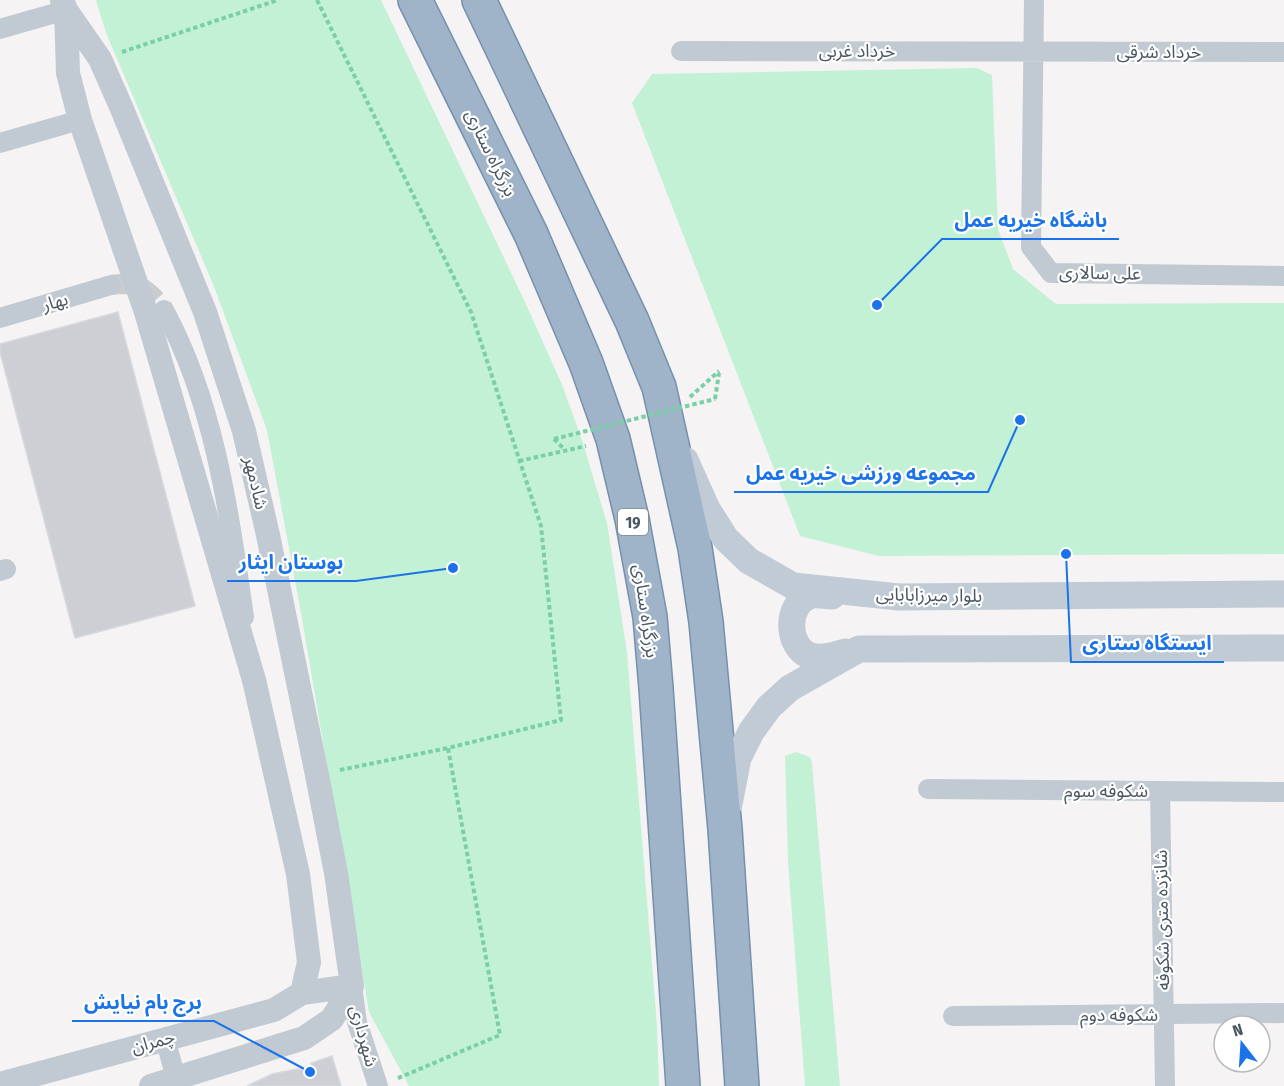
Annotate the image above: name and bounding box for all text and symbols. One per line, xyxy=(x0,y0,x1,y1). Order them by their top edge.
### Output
street label: خرداد غربی xyxy=(819,40,895,62)
street label: خرداد شرقی xyxy=(1117,41,1201,63)
street label: بزرگراه ستاری xyxy=(460,106,522,200)
callout: باشگاه خیریه عمل xyxy=(942,201,1119,239)
text: باشگاه خیریه عمل xyxy=(955,208,1107,232)
street label: علی سالاری xyxy=(1059,261,1141,285)
street label: بهار xyxy=(39,288,70,316)
street label: شادمهر xyxy=(239,453,273,512)
callout: مجموعه ورزشی خیریه عمل xyxy=(734,454,988,492)
text: مجموعه ورزشی خیریه عمل xyxy=(746,461,976,485)
road number: 19 xyxy=(618,509,648,535)
callout: بوستان ایثار xyxy=(227,543,356,581)
text: بوستان ایثار xyxy=(238,550,343,574)
street label: بزرگراه ستاری xyxy=(629,563,663,659)
street label: بلوار میرزابابایی xyxy=(876,583,982,607)
callout: ایستگاه ستاری xyxy=(1071,624,1224,662)
text: ایستگاه ستاری xyxy=(1082,631,1212,655)
street label: شکوفه سوم xyxy=(1064,780,1148,805)
street label: شانزده متری شکوفه xyxy=(1150,849,1174,991)
callout: برج بام نیایش xyxy=(72,983,214,1021)
text: برج بام نیایش xyxy=(84,990,202,1017)
street label: شهرداری xyxy=(345,1003,383,1069)
street label: شکوفه دوم xyxy=(1080,1004,1158,1029)
north arrow xyxy=(1212,1014,1272,1074)
text: N xyxy=(1230,1020,1245,1041)
street label: چمران xyxy=(129,1026,177,1058)

